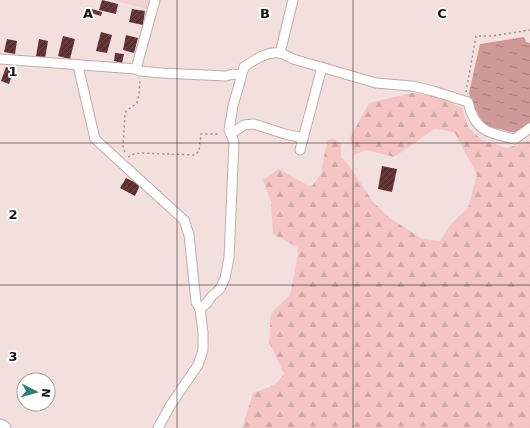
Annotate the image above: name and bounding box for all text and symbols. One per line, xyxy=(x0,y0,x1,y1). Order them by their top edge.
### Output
text: A xyxy=(83,6,93,21)
text: B xyxy=(260,6,270,21)
text: C xyxy=(437,6,447,21)
text: 1 xyxy=(8,64,18,79)
text: 2 xyxy=(8,207,18,222)
text: 3 xyxy=(8,349,18,364)
north arrow xyxy=(16,372,56,412)
text: N xyxy=(39,388,52,398)

